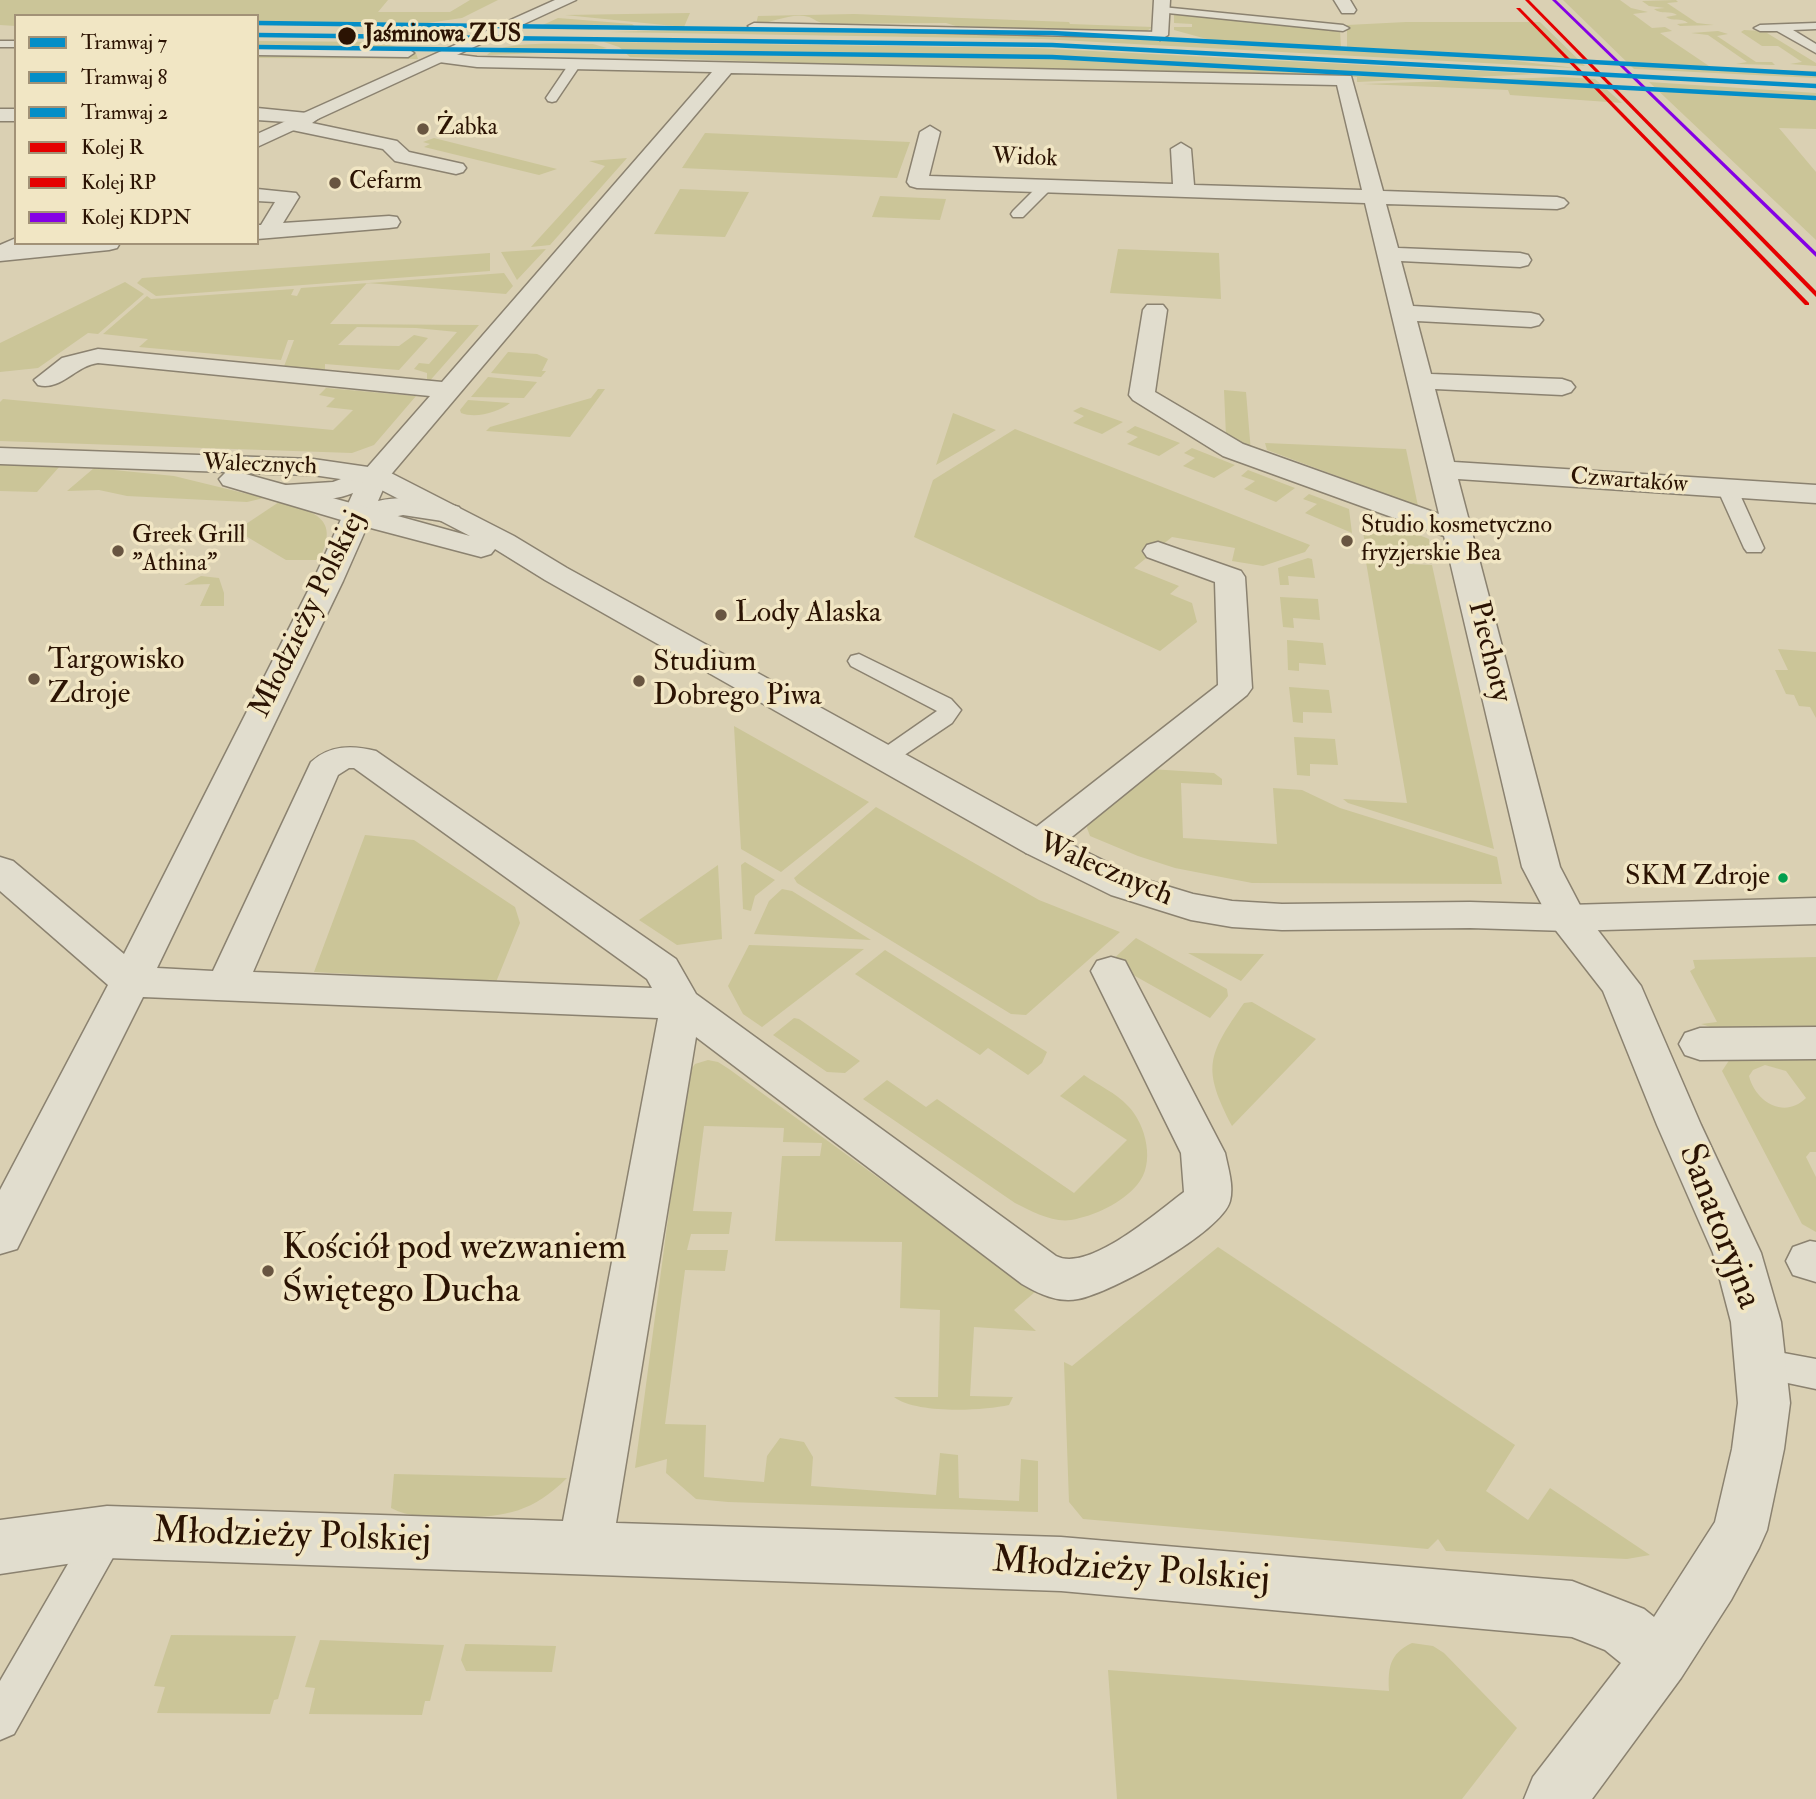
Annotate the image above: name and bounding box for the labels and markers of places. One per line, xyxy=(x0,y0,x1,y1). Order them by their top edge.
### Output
place label: Jaśminowa ZUS xyxy=(364,22,521,50)
marker: Jaśminowa ZUS xyxy=(336,25,358,47)
place label: Żabka xyxy=(437,115,498,143)
marker: Żabka xyxy=(415,121,431,137)
place label: Cefarm xyxy=(349,169,422,197)
marker: Cefarm xyxy=(327,175,343,191)
place label: Studio kosmetyczno fryzjerskie Bea xyxy=(1361,513,1552,569)
place label: Greek Grill "Athina" xyxy=(132,523,245,579)
marker: Studio kosmetyczno fryzjerskie Bea xyxy=(1339,533,1355,549)
marker: Greek Grill "Athina" xyxy=(110,543,126,559)
place label: Lody Alaska xyxy=(735,597,881,633)
marker: Lody Alaska xyxy=(713,607,729,623)
place label: Targowisko Zdroje xyxy=(48,644,184,714)
place label: Studium Dobrego Piwa xyxy=(653,646,822,716)
marker: Targowisko Zdroje xyxy=(26,671,42,687)
marker: Studium Dobrego Piwa xyxy=(631,673,647,689)
place label: SKM Zdroje xyxy=(1625,861,1770,895)
marker: SKM Zdroje xyxy=(1776,871,1790,885)
place label: Kościół pod wezwaniem Świętego Ducha xyxy=(282,1228,626,1315)
marker: Kościół pod wezwaniem Świętego Ducha xyxy=(260,1263,276,1279)

